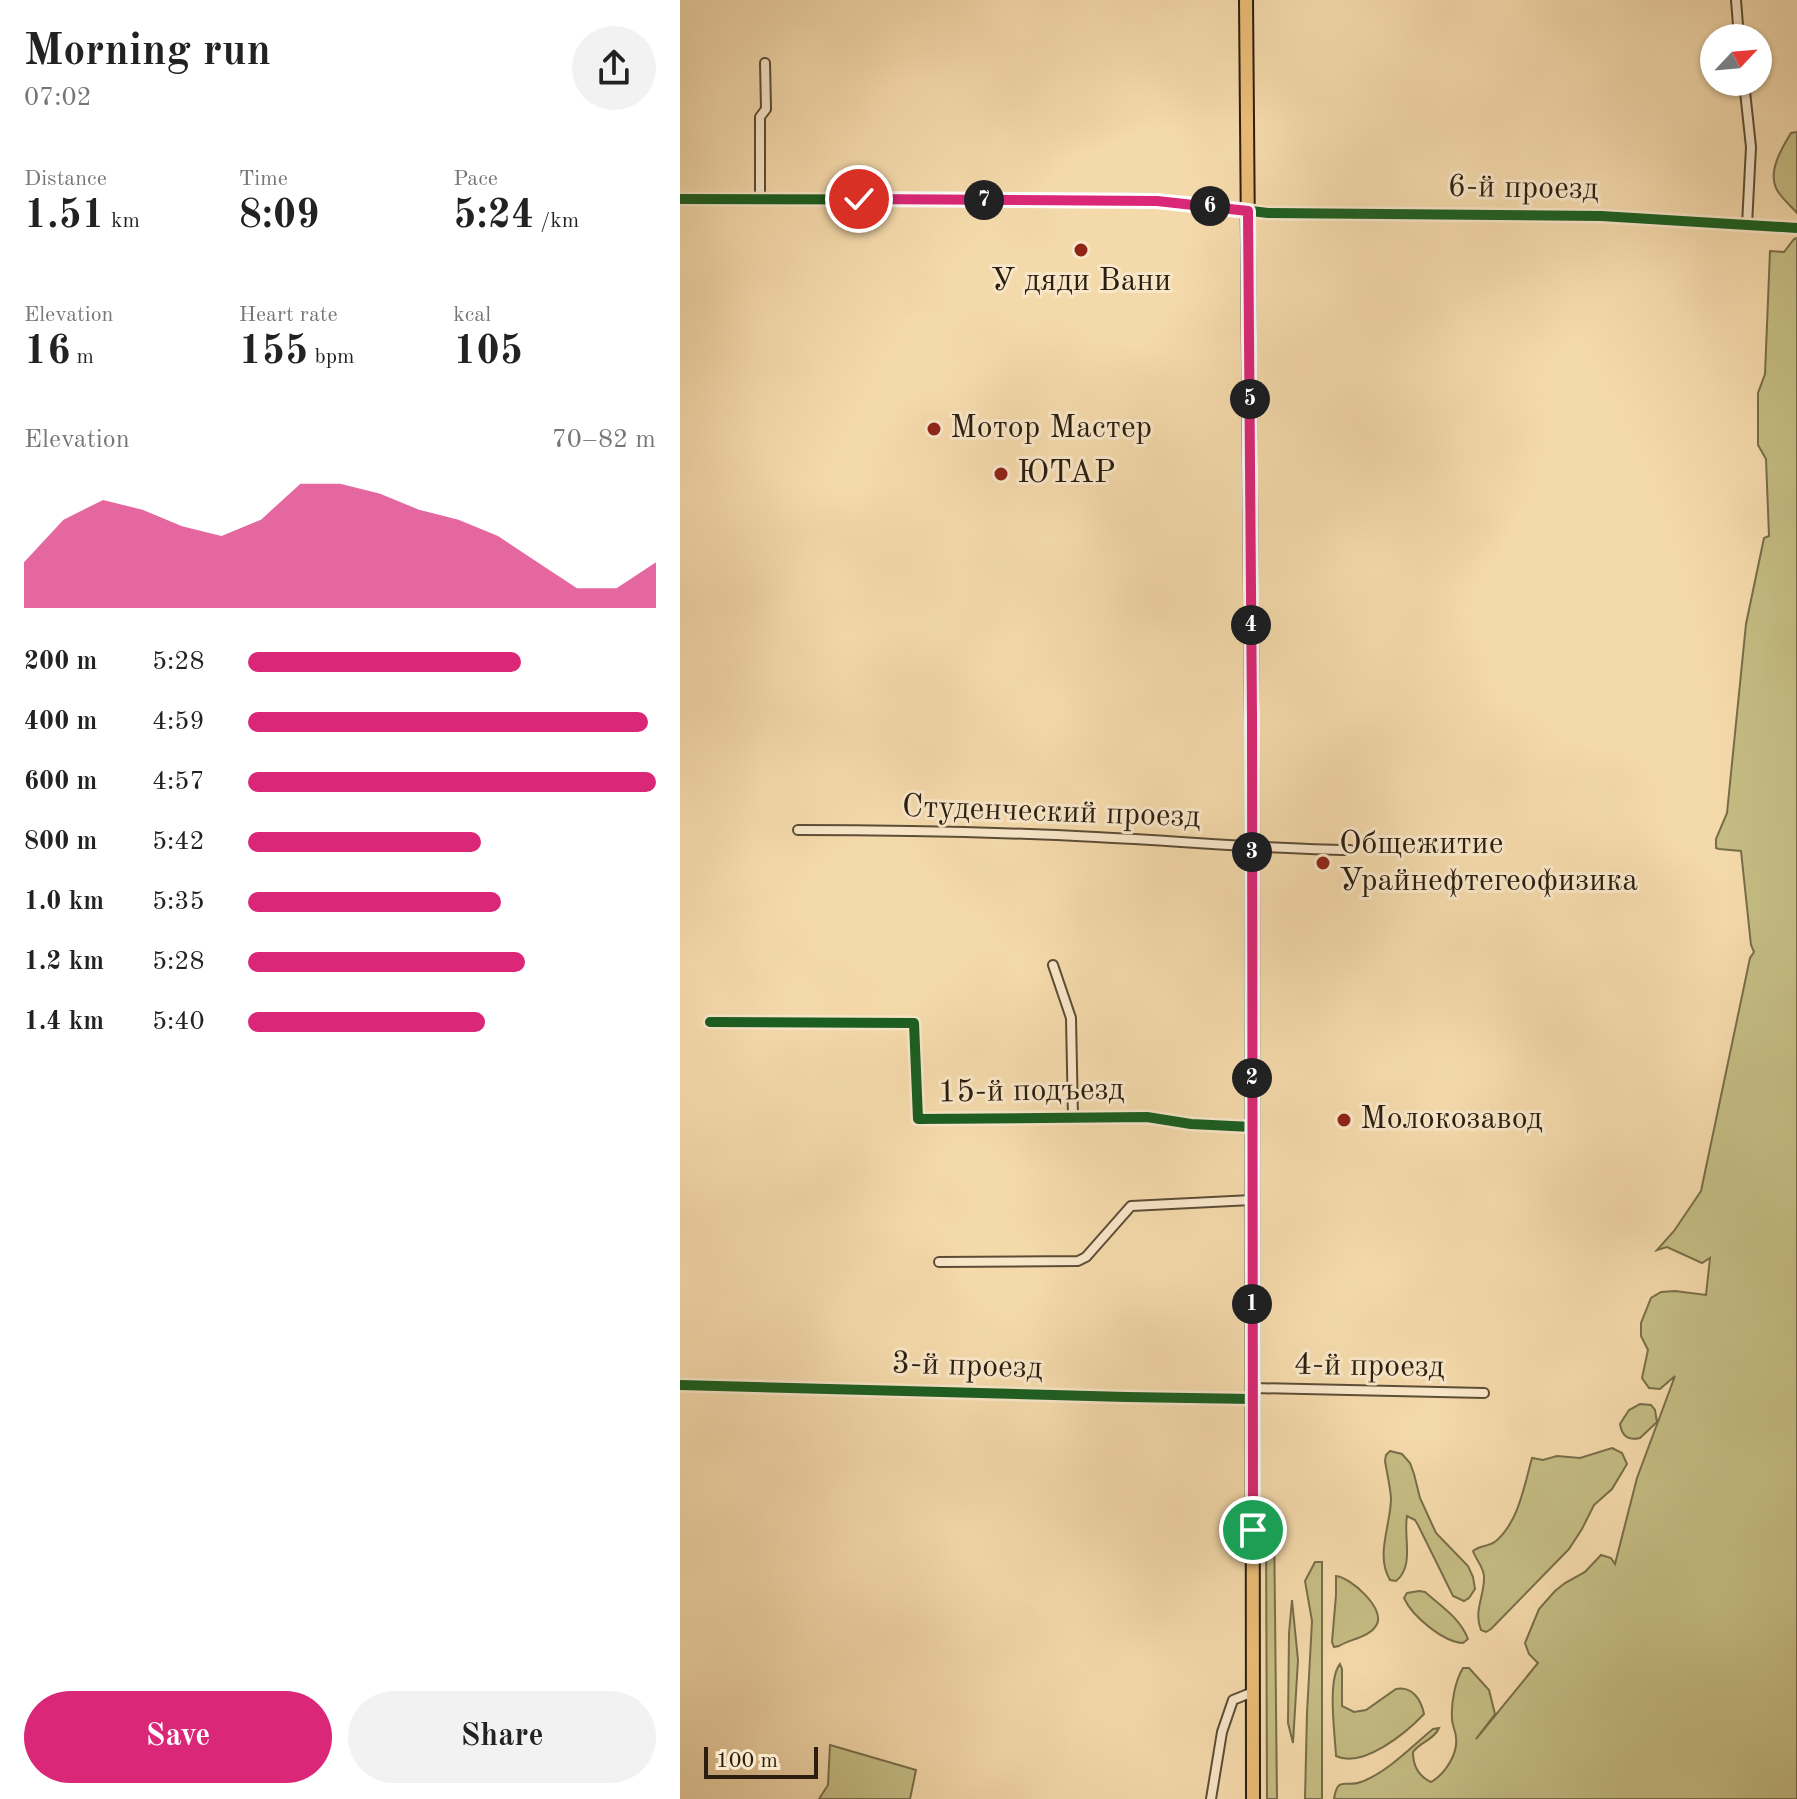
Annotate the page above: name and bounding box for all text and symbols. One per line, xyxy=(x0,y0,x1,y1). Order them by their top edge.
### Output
north arrow xyxy=(1700,24,1772,96)
map controls xyxy=(1700,24,1772,96)
button: share xyxy=(572,26,656,110)
text: Morning run xyxy=(24,30,271,74)
text: 07:02 xyxy=(24,85,92,111)
pin xyxy=(825,165,893,233)
text: Distance xyxy=(24,168,107,190)
text: Time xyxy=(239,168,288,190)
text: Pace xyxy=(453,168,498,190)
street label: 6-й проезд xyxy=(1447,172,1599,206)
icon: check xyxy=(837,177,881,221)
pin: 7 xyxy=(964,180,1004,220)
pin: 6 xyxy=(1190,186,1230,226)
text: 7 xyxy=(978,189,990,211)
text: 6 xyxy=(1204,195,1216,217)
text: 1.51 xyxy=(24,197,105,237)
text: 8:09 xyxy=(239,197,319,237)
text: 5:24 xyxy=(453,197,534,237)
text: km xyxy=(105,210,140,232)
text: /km xyxy=(534,210,579,232)
marker: У дяди Вани xyxy=(1072,241,1090,259)
place label: У дяди Вани xyxy=(991,266,1171,298)
text: Elevation xyxy=(24,304,114,326)
text: Heart rate xyxy=(239,304,338,326)
text: kcal xyxy=(453,304,491,326)
text: 16 xyxy=(24,333,70,373)
text: 155 xyxy=(239,333,308,373)
text: 105 xyxy=(453,333,523,373)
text: m xyxy=(70,346,94,368)
text: bpm xyxy=(308,346,355,368)
pin: 5 xyxy=(1230,379,1270,419)
text: 5 xyxy=(1244,388,1256,410)
place label: Мотор Мастер xyxy=(950,413,1152,445)
marker: Мотор Мастер xyxy=(925,420,943,438)
text: Elevation xyxy=(24,427,130,453)
text: 70–82 m xyxy=(552,427,656,453)
place label: ЮТАР xyxy=(1017,458,1116,490)
marker: ЮТАР xyxy=(992,465,1010,483)
pin: 4 xyxy=(1231,605,1271,645)
text: 4 xyxy=(1245,614,1257,636)
text: 200 m xyxy=(24,649,97,675)
text: 5:28 xyxy=(152,649,205,675)
text: 400 m xyxy=(24,709,97,735)
text: 4:59 xyxy=(152,709,205,735)
text: 600 m xyxy=(24,769,97,795)
text: 4:57 xyxy=(152,769,205,795)
street label: Студенческий проезд xyxy=(901,792,1201,834)
text: 800 m xyxy=(24,829,97,855)
text: 5:42 xyxy=(152,829,205,855)
place label: Общежитие Урайнефтегеофизика xyxy=(1339,829,1638,898)
pin: 3 xyxy=(1232,832,1272,872)
text: 3 xyxy=(1246,841,1258,863)
marker: Общежитие Урайнефтегеофизика xyxy=(1314,854,1332,872)
text: 1.0 km xyxy=(24,889,104,915)
text: 5:35 xyxy=(152,889,205,915)
text: 1.2 km xyxy=(24,949,104,975)
text: 5:28 xyxy=(152,949,205,975)
text: 1.4 km xyxy=(24,1009,104,1035)
text: 5:40 xyxy=(152,1009,205,1035)
pin: 2 xyxy=(1232,1058,1272,1098)
text: 2 xyxy=(1246,1067,1258,1089)
street label: 15-й подъезд xyxy=(938,1074,1125,1110)
place label: Молокозавод xyxy=(1360,1104,1543,1136)
marker: Молокозавод xyxy=(1335,1111,1353,1129)
pin: 1 xyxy=(1232,1284,1272,1324)
text: 1 xyxy=(1246,1293,1258,1315)
street label: 3-й проезд xyxy=(891,1348,1043,1386)
street label: 4-й проезд xyxy=(1293,1350,1445,1384)
pin xyxy=(1219,1496,1287,1564)
icon: arrive xyxy=(1231,1508,1275,1552)
button: Save xyxy=(24,1691,332,1783)
button: Share xyxy=(348,1691,656,1783)
scale bar xyxy=(704,1743,818,1779)
text: 100 m xyxy=(716,1750,778,1772)

